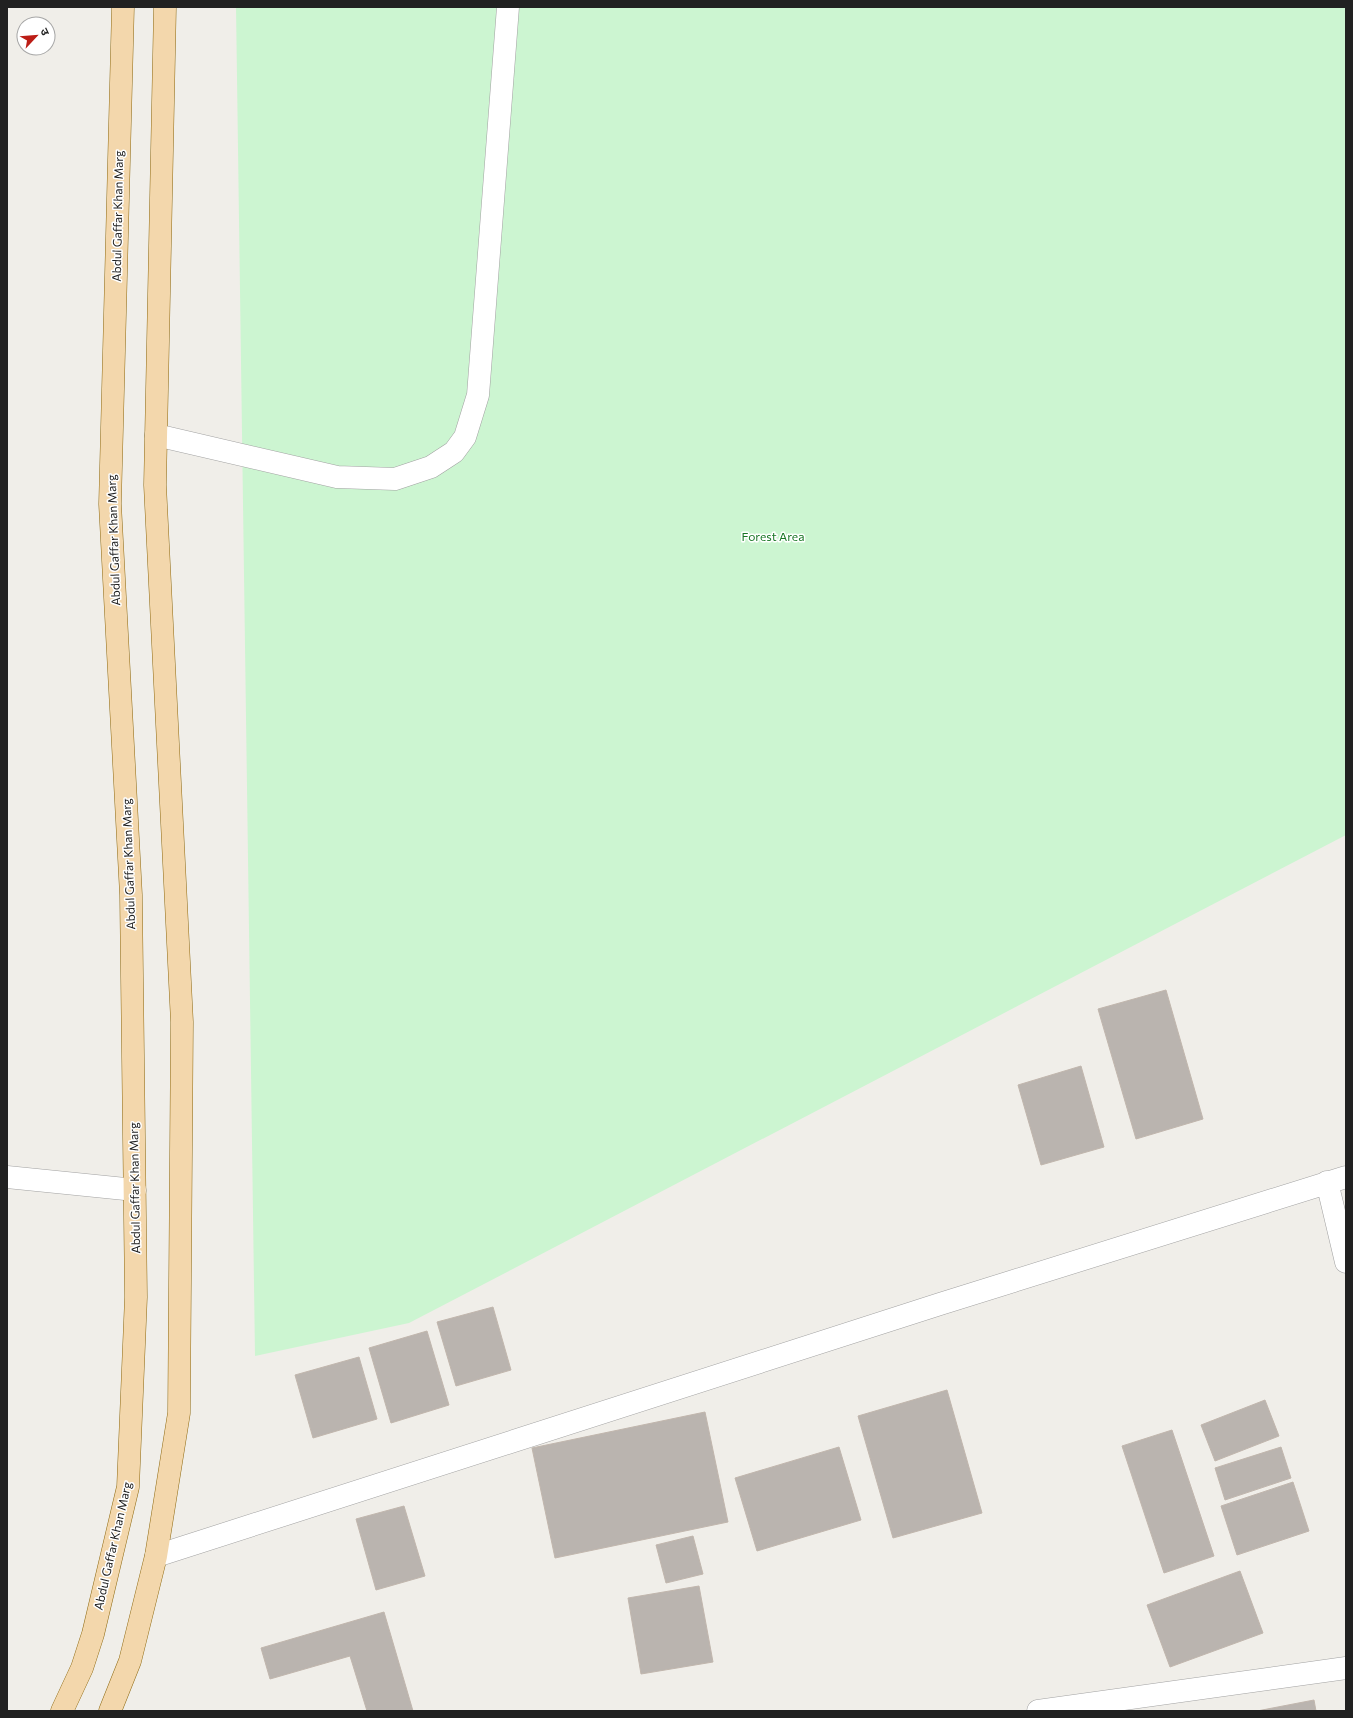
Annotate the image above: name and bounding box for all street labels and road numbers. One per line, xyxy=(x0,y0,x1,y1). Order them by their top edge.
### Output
street label: Abdul Gaffar Khan Marg xyxy=(109,150,125,282)
street label: Abdul Gaffar Khan Marg xyxy=(104,474,122,606)
street label: Abdul Gaffar Khan Marg xyxy=(119,798,137,930)
street label: Abdul Gaffar Khan Marg xyxy=(126,1122,142,1254)
street label: Abdul Gaffar Khan Marg xyxy=(90,1480,134,1611)

